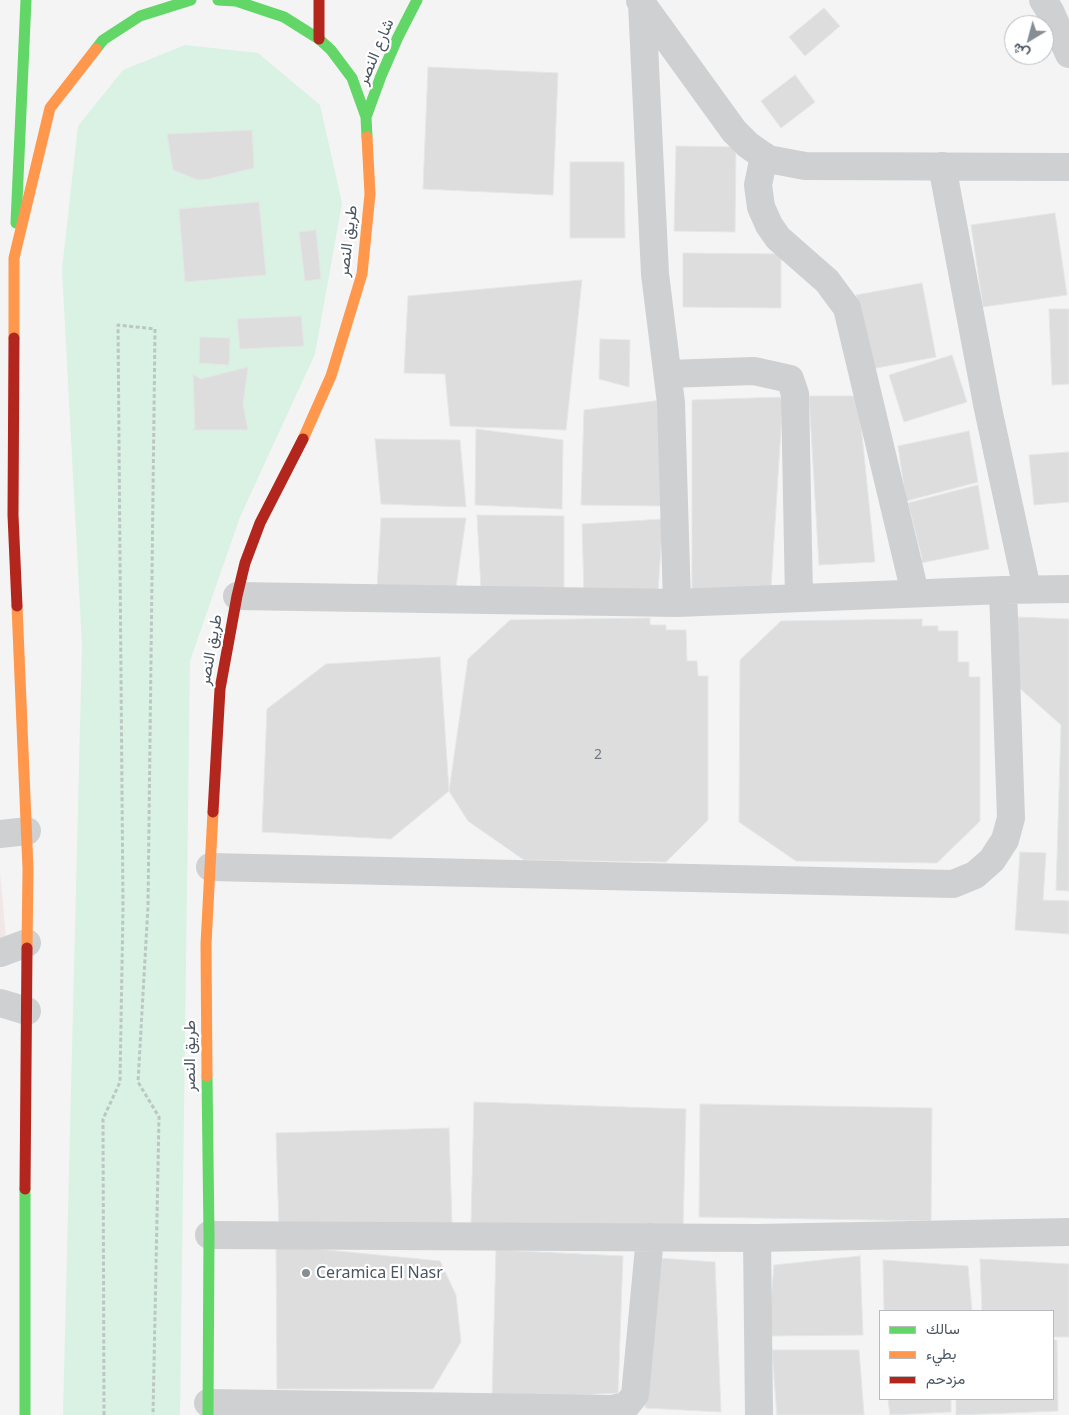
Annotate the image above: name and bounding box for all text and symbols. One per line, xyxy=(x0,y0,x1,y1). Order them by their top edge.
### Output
north arrow xyxy=(1004,15,1054,65)
street label: شارع النصر xyxy=(353,16,399,88)
text: ش xyxy=(1008,39,1033,64)
street label: طريق النصر xyxy=(334,204,362,278)
street label: طريق النصر xyxy=(195,613,227,687)
house number: 2 xyxy=(594,747,602,763)
street label: طريق النصر xyxy=(180,1020,200,1092)
place label: Ceramica El Nasr xyxy=(316,1263,443,1283)
marker: Ceramica El Nasr xyxy=(300,1267,312,1279)
legend xyxy=(879,1310,1054,1400)
text: سالك xyxy=(926,1318,960,1338)
text: بطيء xyxy=(926,1343,956,1363)
text: مزدحم xyxy=(926,1368,965,1388)

